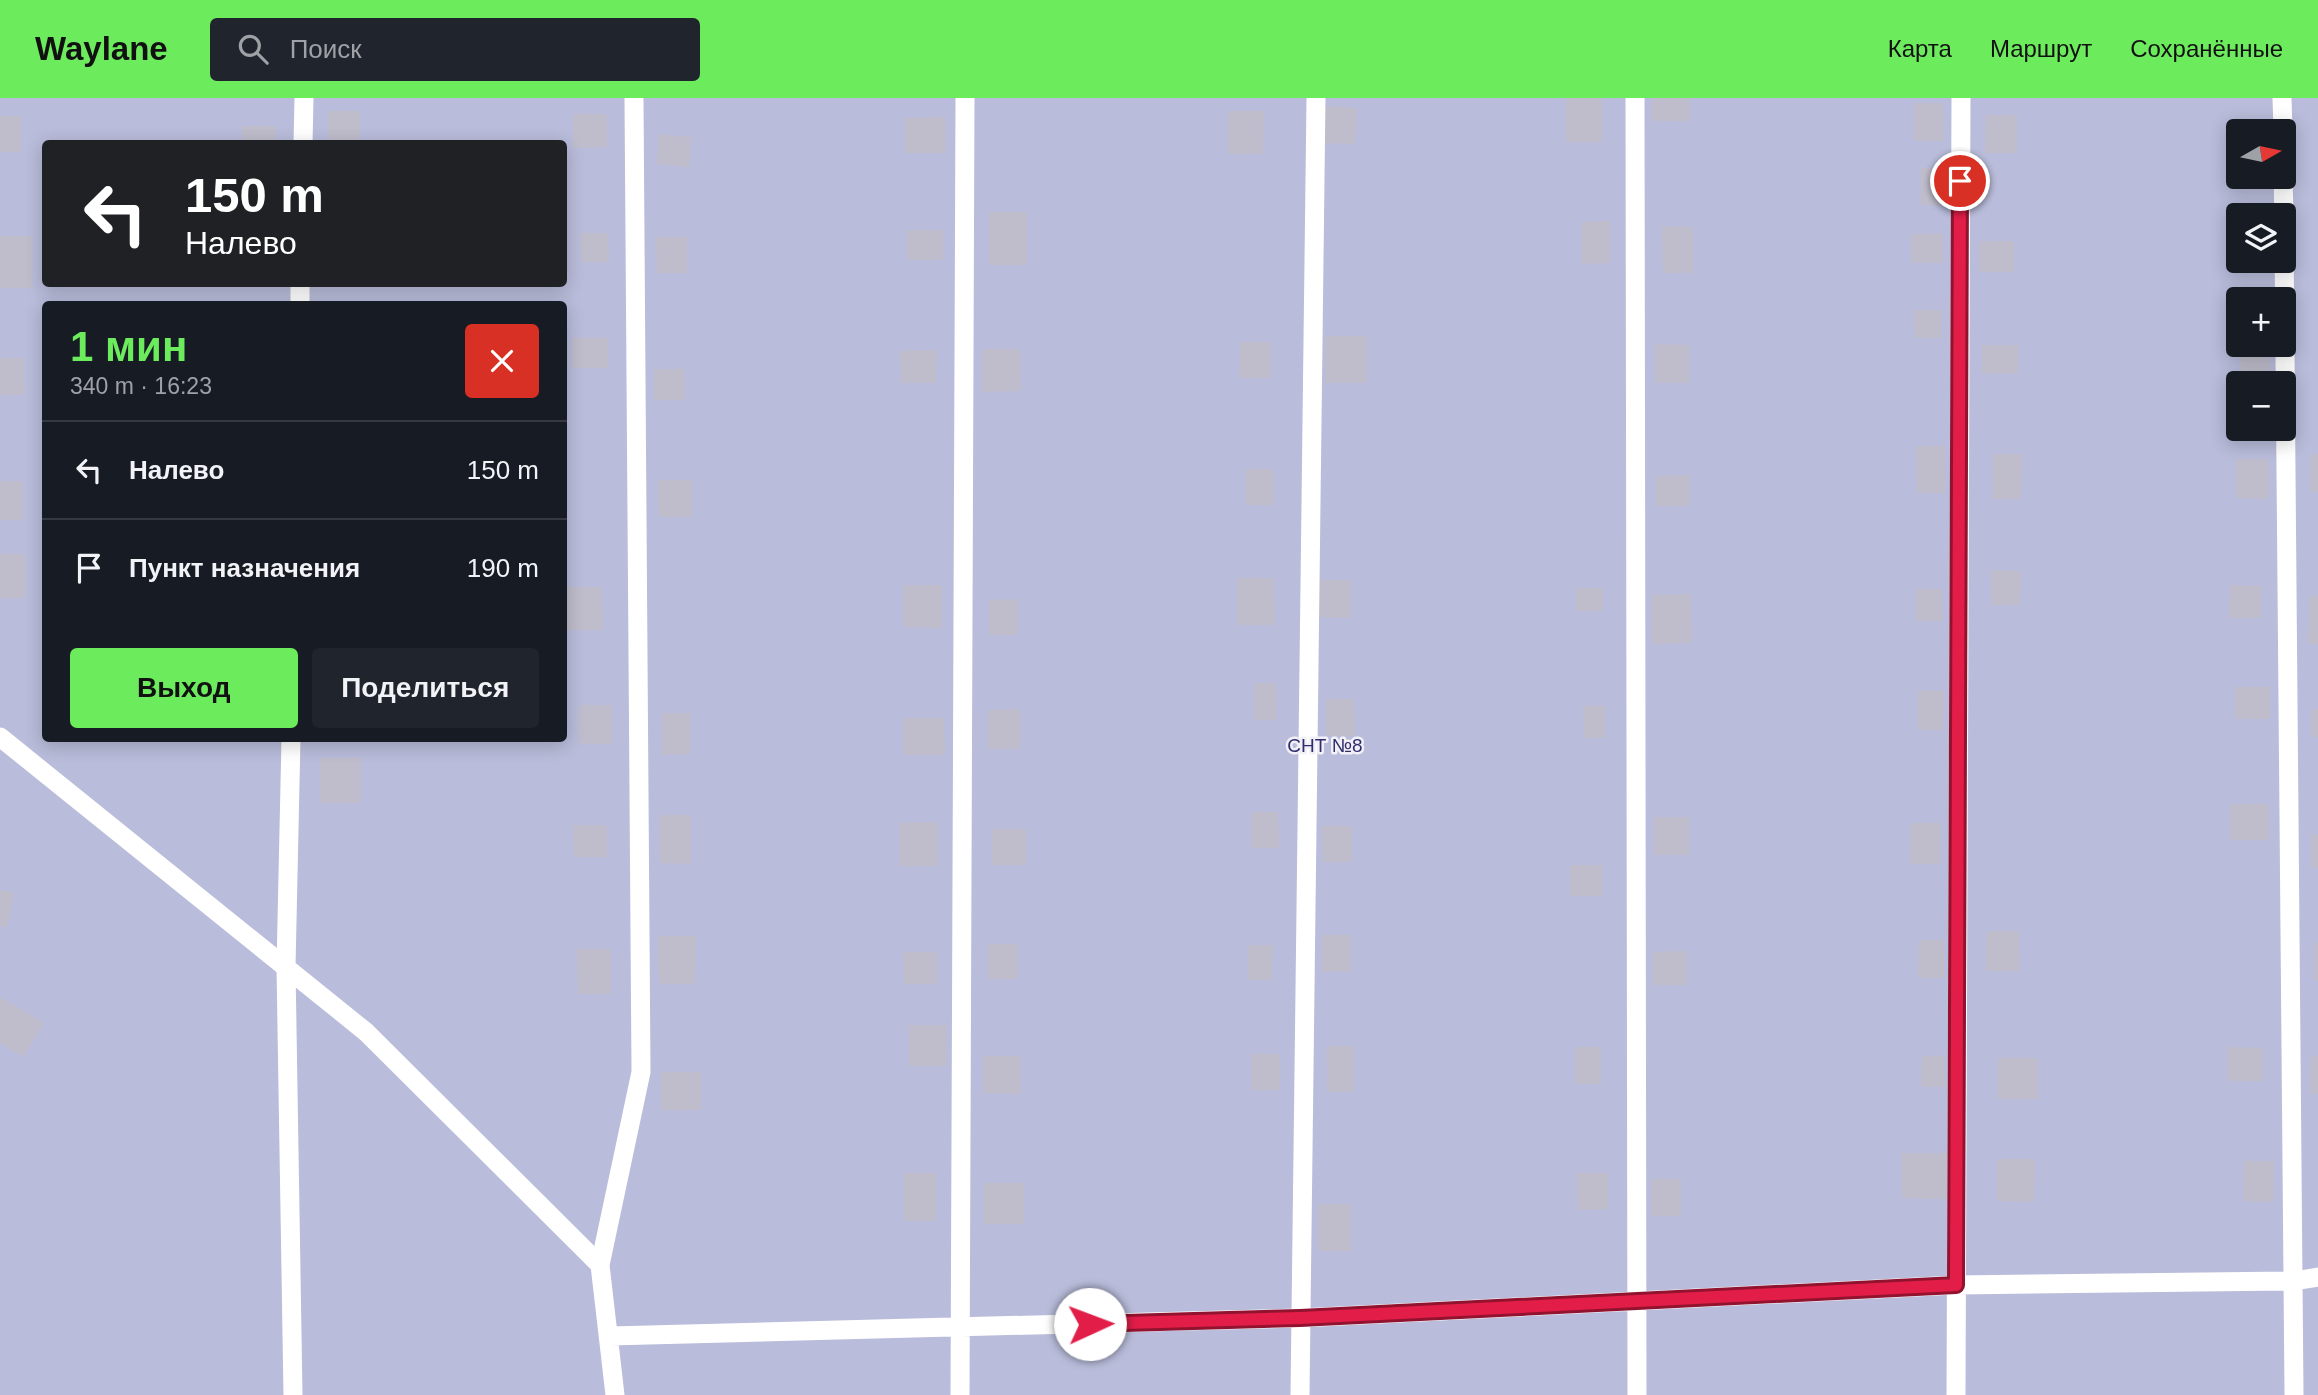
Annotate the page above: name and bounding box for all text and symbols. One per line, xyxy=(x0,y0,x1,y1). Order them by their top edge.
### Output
search box xyxy=(210,18,700,81)
text: Waylane xyxy=(35,30,168,67)
icon: search xyxy=(234,30,272,68)
text: Поиск xyxy=(290,34,362,64)
text: Карта xyxy=(1888,35,1952,62)
text: Маршрут xyxy=(1990,35,2092,62)
text: Сохранённые xyxy=(2130,35,2283,62)
north arrow xyxy=(2226,119,2296,189)
map controls xyxy=(2226,119,2296,441)
pin xyxy=(1930,151,1990,211)
icon: arrive xyxy=(1941,162,1979,200)
icon: left xyxy=(70,168,161,259)
text: 150 m xyxy=(185,168,324,222)
button: layers xyxy=(2226,203,2296,273)
text: Налево xyxy=(185,225,297,261)
button: + xyxy=(2226,287,2296,357)
text: 1 мин xyxy=(70,323,187,370)
button: close xyxy=(465,324,539,398)
button: − xyxy=(2226,371,2296,441)
text: 340 m · 16:23 xyxy=(70,373,212,399)
icon: left xyxy=(70,451,108,489)
text: Налево xyxy=(129,455,224,485)
text: 150 m xyxy=(467,455,539,485)
icon: arrive xyxy=(70,549,108,587)
text: Пункт назначения xyxy=(129,553,360,583)
text: 190 m xyxy=(467,553,539,583)
button: Выход xyxy=(70,648,298,728)
button: Поделиться xyxy=(312,648,539,728)
park label: СНТ №8 xyxy=(1287,735,1363,756)
position arrow xyxy=(1053,1287,1127,1361)

